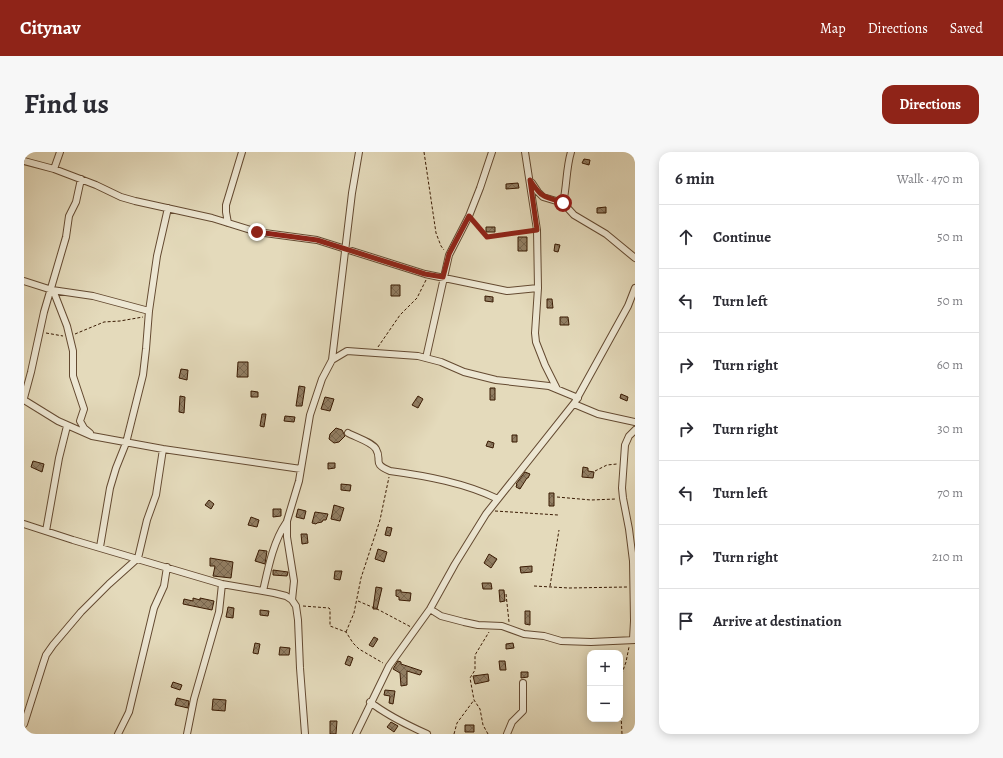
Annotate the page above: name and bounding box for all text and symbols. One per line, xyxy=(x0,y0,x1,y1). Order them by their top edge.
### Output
text: Citynav xyxy=(20,15,81,41)
text: Map xyxy=(820,19,846,38)
text: Directions xyxy=(868,19,928,38)
text: Saved xyxy=(950,19,983,38)
text: Find us xyxy=(24,85,109,123)
button: Directions xyxy=(882,85,979,124)
text: 6 min xyxy=(675,167,715,190)
text: Walk · 470 m xyxy=(897,170,963,187)
route start xyxy=(554,194,572,212)
route end xyxy=(248,223,266,241)
icon: ahead xyxy=(675,226,697,248)
text: Continue xyxy=(713,227,771,247)
text: 50 m xyxy=(937,228,963,245)
icon: left xyxy=(675,290,697,312)
text: Turn left xyxy=(713,291,768,311)
text: 50 m xyxy=(937,292,963,309)
icon: right xyxy=(675,354,697,376)
text: Turn right xyxy=(713,355,778,375)
text: 60 m xyxy=(937,356,963,373)
icon: right xyxy=(675,418,697,440)
text: Turn right xyxy=(713,419,778,439)
text: 30 m xyxy=(937,420,963,437)
icon: left xyxy=(675,482,697,504)
text: Turn left xyxy=(713,483,768,503)
text: 70 m xyxy=(937,484,963,501)
icon: right xyxy=(675,546,697,568)
text: Turn right xyxy=(713,547,778,567)
text: 210 m xyxy=(932,548,963,565)
icon: arrive xyxy=(675,610,697,632)
text: Arrive at destination xyxy=(713,611,842,631)
map controls xyxy=(587,650,623,722)
button: + xyxy=(587,650,623,686)
button: − xyxy=(587,686,623,722)

